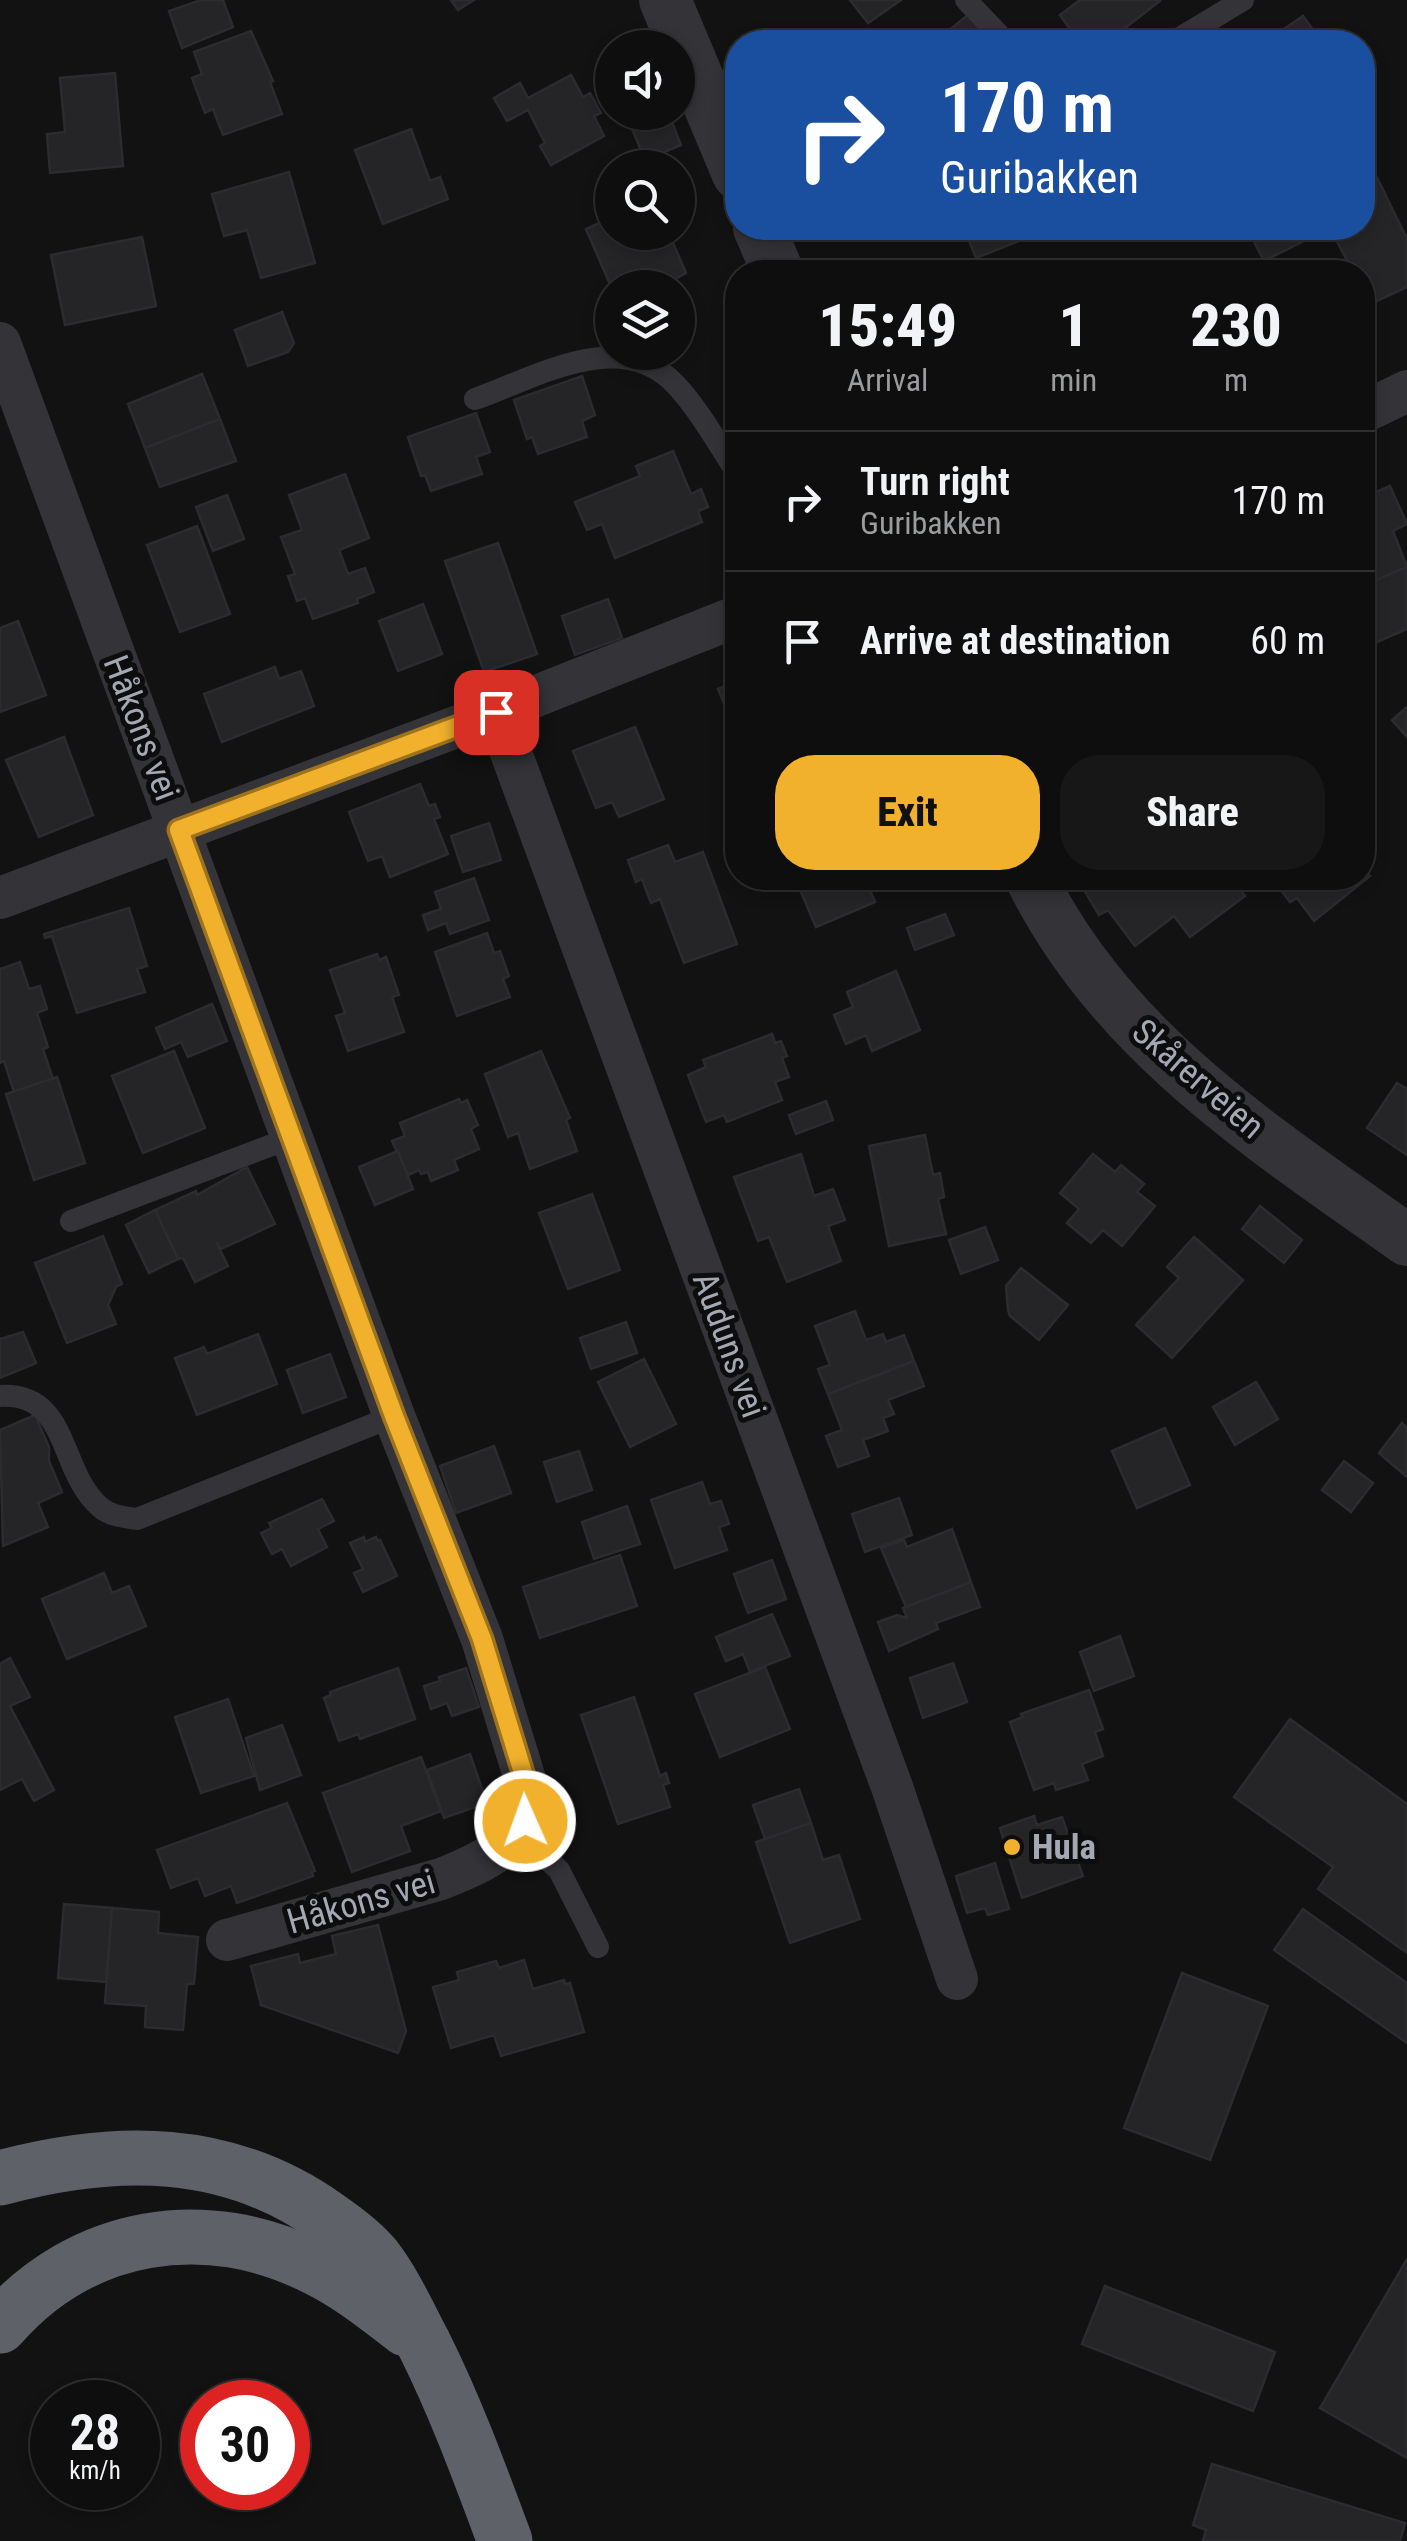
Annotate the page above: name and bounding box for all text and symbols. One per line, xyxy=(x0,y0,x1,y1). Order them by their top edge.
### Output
map controls xyxy=(595,30,695,370)
button: sound xyxy=(595,30,695,130)
text: 170 m xyxy=(940,67,1114,149)
icon: right xyxy=(775,70,905,200)
button: search xyxy=(595,150,695,250)
text: Guribakken xyxy=(940,151,1139,204)
button: layers xyxy=(595,270,695,370)
text: 15:49 xyxy=(818,290,957,361)
text: 1 xyxy=(1058,290,1089,361)
text: 230 xyxy=(1190,290,1282,361)
text: Arrival xyxy=(847,361,928,399)
text: min xyxy=(1050,361,1097,399)
text: m xyxy=(1224,361,1248,399)
text: Turn right xyxy=(860,460,1010,504)
icon: right xyxy=(775,474,830,529)
text: 170 m xyxy=(1231,479,1325,523)
text: Guribakken xyxy=(860,504,1002,542)
icon: arrive xyxy=(775,614,830,669)
text: Arrive at destination xyxy=(860,619,1170,663)
text: 60 m xyxy=(1250,619,1325,663)
street label: Håkons vei xyxy=(95,650,187,806)
pin xyxy=(454,670,539,755)
icon: arrive xyxy=(469,685,524,740)
button: Exit xyxy=(775,755,1040,870)
button: Share xyxy=(1060,755,1325,870)
street label: Skårerveien xyxy=(1124,1011,1272,1147)
street label: Auduns vei xyxy=(684,1267,774,1423)
position arrow xyxy=(473,1769,577,1873)
place label: Hula xyxy=(1032,1827,1096,1868)
marker: Hula xyxy=(1001,1836,1023,1858)
street label: Håkons vei xyxy=(282,1861,440,1943)
speed limit sign: 30 xyxy=(180,2380,310,2510)
text: 28 xyxy=(70,2404,120,2462)
text: km/h xyxy=(69,2456,121,2485)

